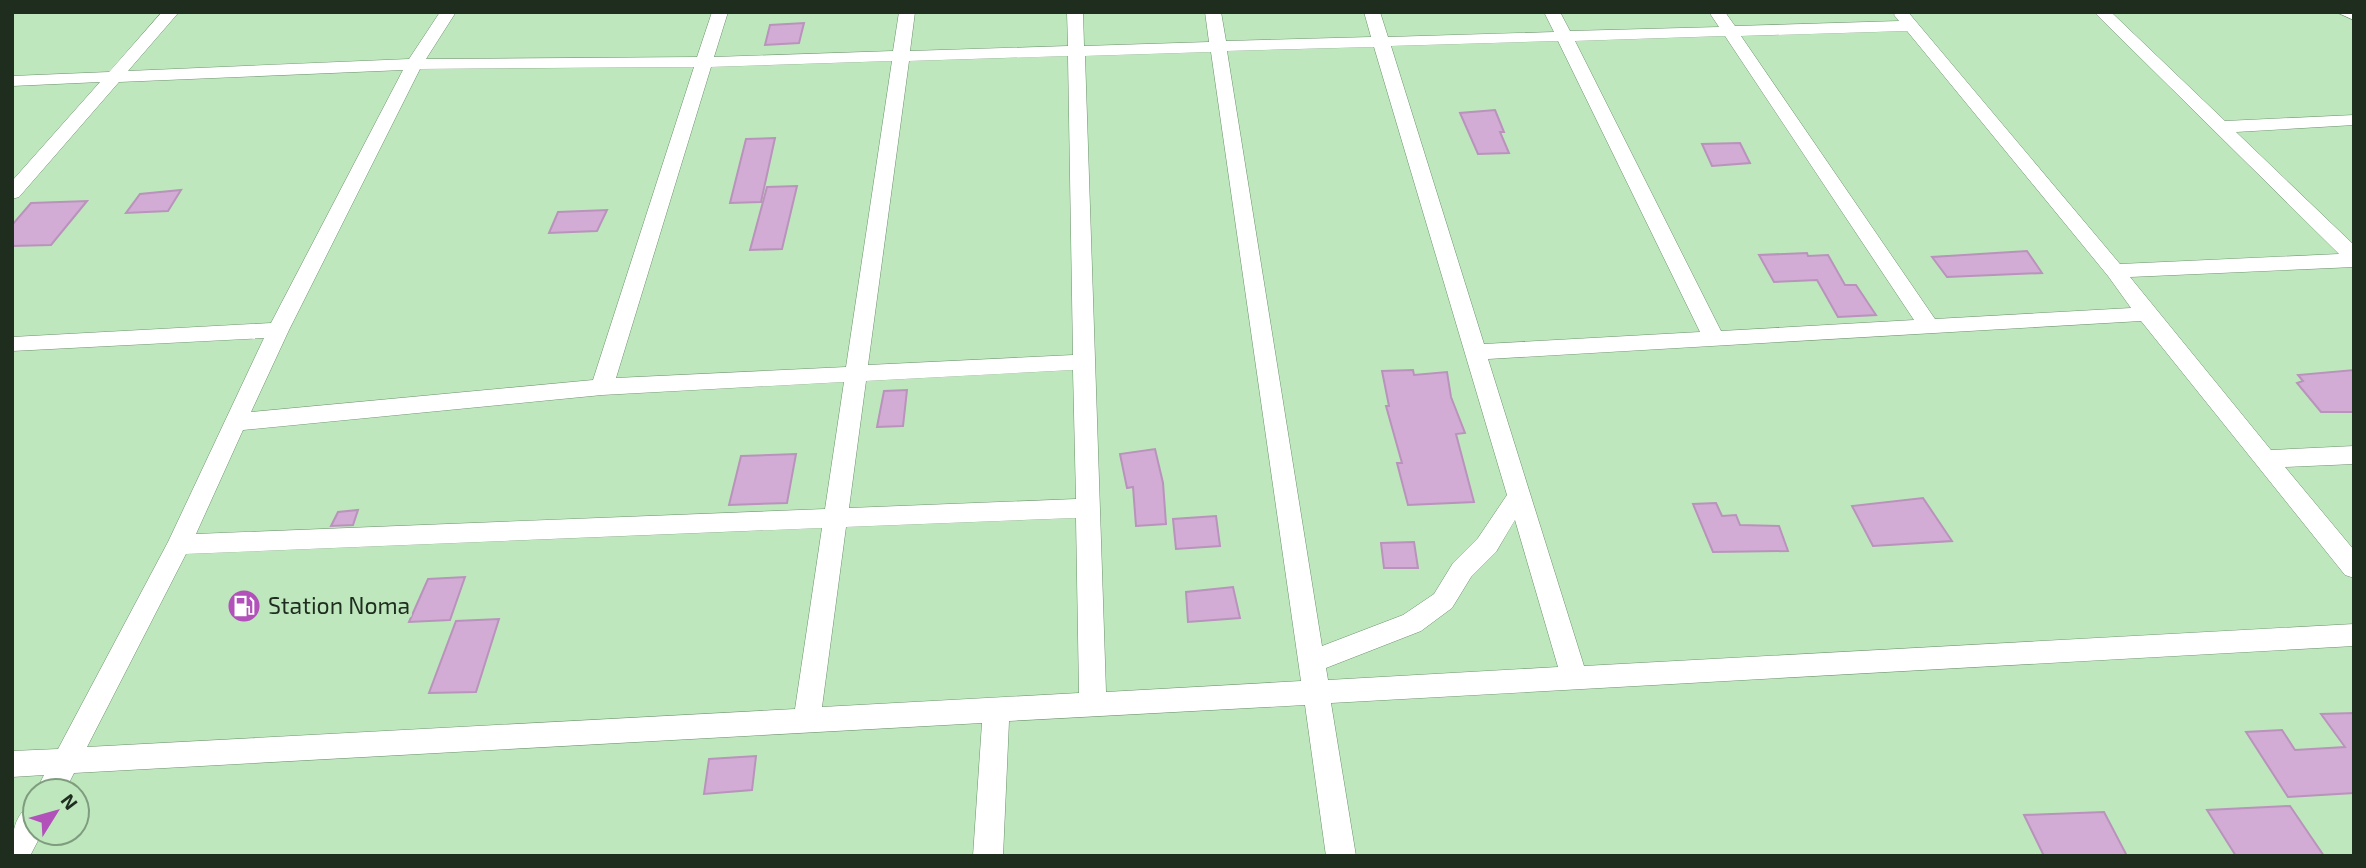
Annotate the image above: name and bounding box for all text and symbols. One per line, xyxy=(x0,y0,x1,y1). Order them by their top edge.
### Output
fuel station icon: Station Noma xyxy=(225,587,263,625)
place label: Station Noma xyxy=(268,591,410,619)
north arrow xyxy=(21,777,91,847)
text: N xyxy=(57,789,83,814)

